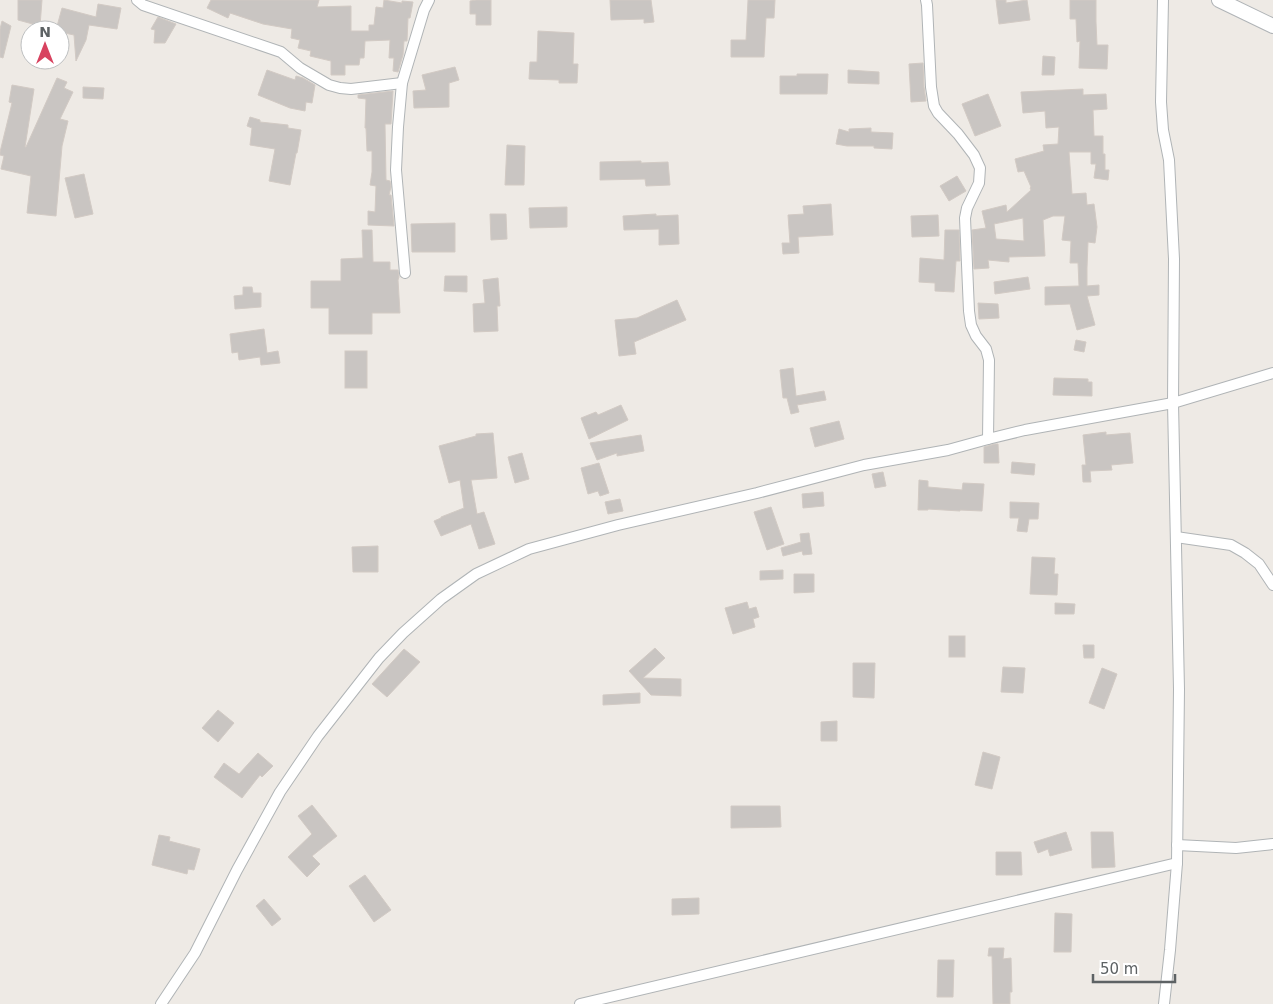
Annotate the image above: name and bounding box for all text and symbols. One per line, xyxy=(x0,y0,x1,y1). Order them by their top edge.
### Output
north arrow xyxy=(20,20,70,70)
text: N xyxy=(39,24,51,40)
scale bar xyxy=(1093,952,1176,984)
text: 50 m xyxy=(1100,960,1138,978)

